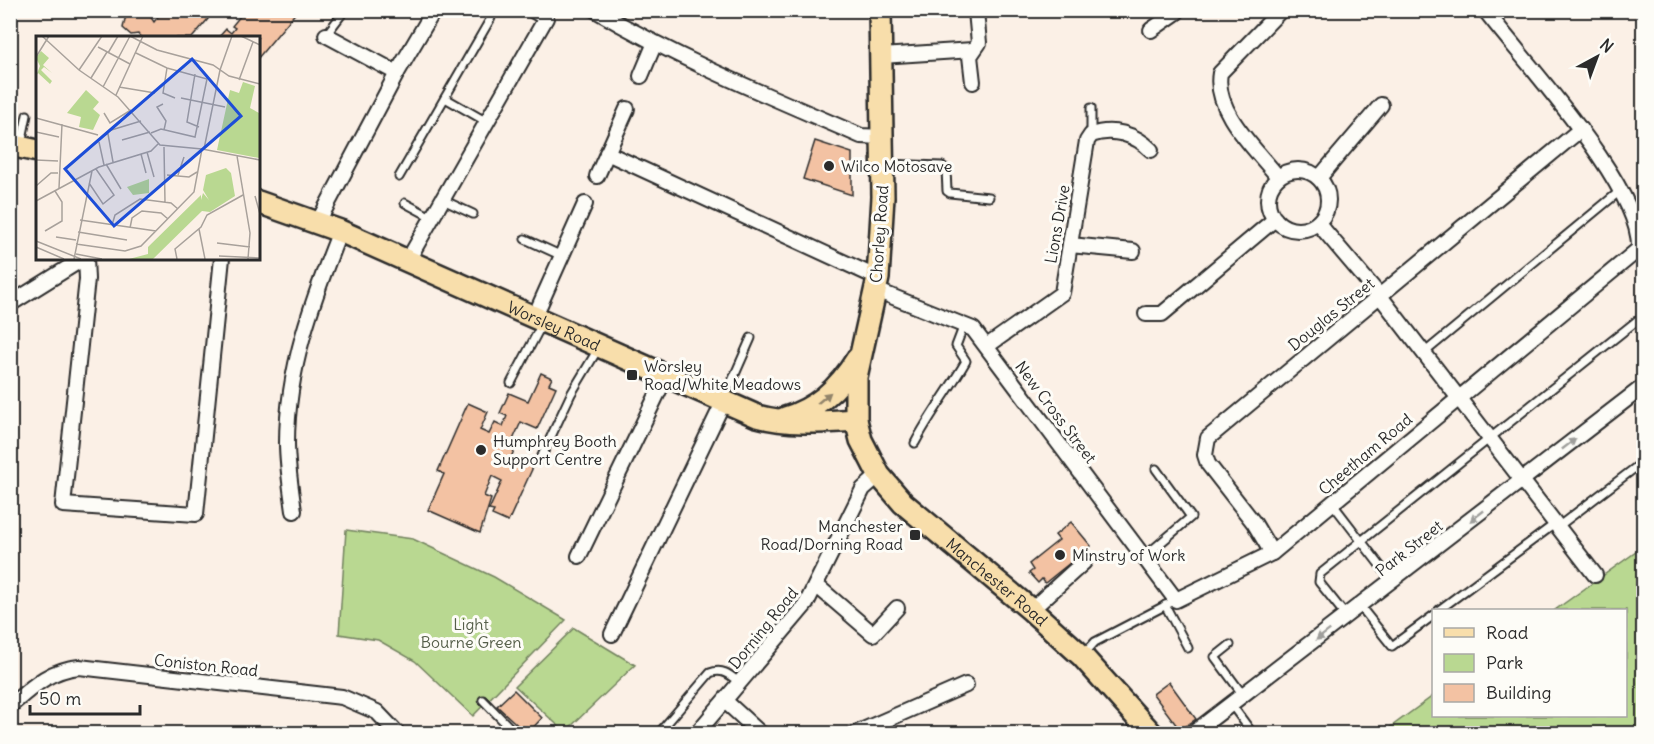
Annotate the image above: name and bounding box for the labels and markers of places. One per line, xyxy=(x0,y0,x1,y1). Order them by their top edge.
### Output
place label: Wilco Motosave xyxy=(841,156,952,176)
marker: Wilco Motosave xyxy=(822,159,836,173)
place label: Worsley Road/White Meadows xyxy=(644,356,801,394)
marker: Worsley Road/White Meadows xyxy=(625,368,639,382)
place label: Humphrey Booth Support Centre xyxy=(493,431,617,469)
marker: Humphrey Booth Support Centre xyxy=(474,443,488,457)
place label: Manchester Road/Dorning Road xyxy=(760,516,903,554)
marker: Manchester Road/Dorning Road xyxy=(908,528,922,542)
place label: Minstry of Work xyxy=(1072,545,1185,565)
marker: Minstry of Work xyxy=(1053,548,1067,562)

